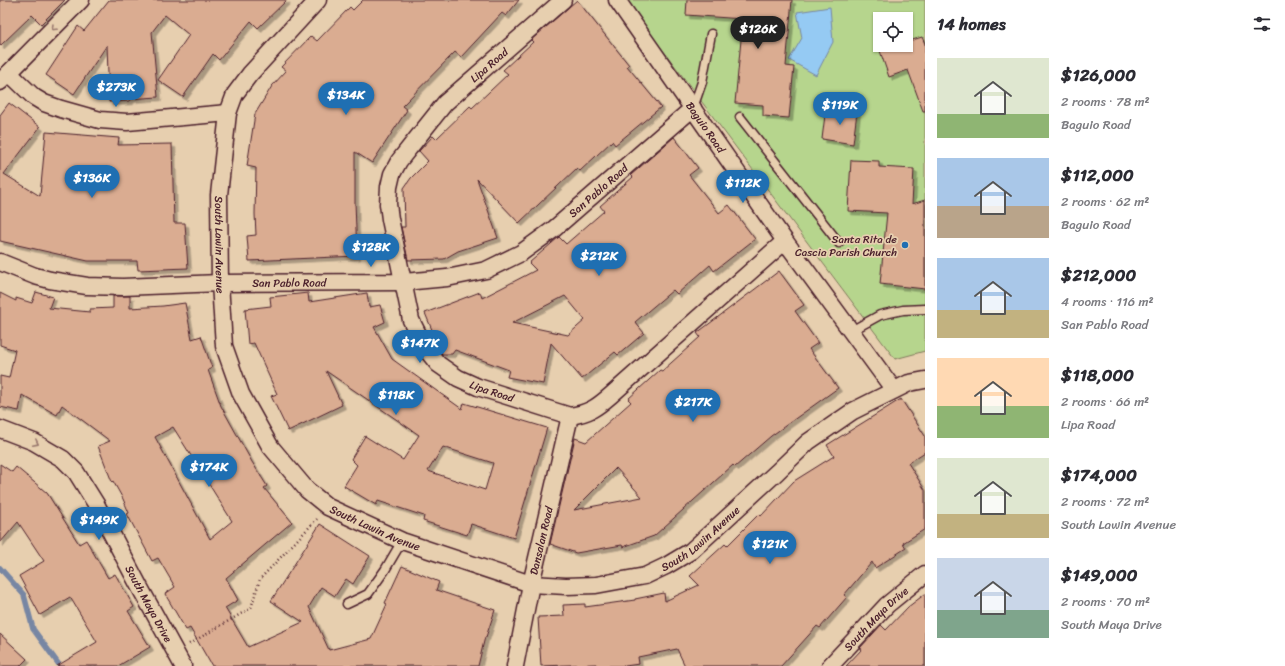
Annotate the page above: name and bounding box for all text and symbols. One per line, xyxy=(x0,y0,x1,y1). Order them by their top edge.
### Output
text: 14 homes xyxy=(937,9,1006,39)
map controls xyxy=(873,12,913,52)
button: locate xyxy=(873,12,913,52)
icon: filters xyxy=(1251,13,1273,35)
pin: $126K xyxy=(730,16,786,50)
text: $126K xyxy=(739,17,777,40)
one-way arrow xyxy=(51,23,59,31)
street label: Lipa Road xyxy=(466,42,514,88)
text: $126,000 xyxy=(1061,60,1136,90)
pin: $273K xyxy=(88,74,144,108)
icon: home xyxy=(969,74,1017,122)
text: $273K xyxy=(97,75,135,98)
pin: $134K xyxy=(318,82,374,116)
text: $134K xyxy=(327,83,365,106)
text: 2 rooms · 78 m² xyxy=(1061,90,1150,113)
pin: $119K xyxy=(812,92,868,126)
text: $119K xyxy=(822,93,858,116)
street label: Baguio Road xyxy=(681,98,731,158)
text: Baguio Road xyxy=(1061,113,1131,136)
street label: San Pablo Road xyxy=(564,159,634,222)
text: $112,000 xyxy=(1061,160,1134,190)
pin: $136K xyxy=(64,165,120,199)
text: $136K xyxy=(74,166,110,189)
pin: $112K xyxy=(715,170,771,204)
text: $112K xyxy=(725,171,761,194)
icon: home xyxy=(969,174,1017,222)
text: 2 rooms · 62 m² xyxy=(1061,190,1149,213)
street label: South Lawin Avenue xyxy=(209,196,230,294)
text: Baguio Road xyxy=(1061,213,1131,236)
place label: Santa Rita de Cascia Parish Church xyxy=(795,230,897,262)
pin: $128K xyxy=(343,234,399,268)
text: $128K xyxy=(352,235,390,258)
marker: Santa Rita de Cascia Parish Church xyxy=(900,240,910,250)
pin: $212K xyxy=(571,243,627,277)
text: $212K xyxy=(580,244,618,267)
text: $212,000 xyxy=(1061,260,1136,290)
street label: San Pablo Road xyxy=(252,273,327,293)
icon: home xyxy=(969,274,1017,322)
text: 4 rooms · 116 m² xyxy=(1061,290,1154,313)
text: San Pablo Road xyxy=(1061,313,1148,336)
pin: $147K xyxy=(392,330,448,364)
text: $147K xyxy=(401,331,439,354)
text: $118,000 xyxy=(1061,360,1134,390)
icon: home xyxy=(969,374,1017,422)
street label: Lipa Road xyxy=(466,375,518,408)
pin: $118K xyxy=(368,382,424,416)
text: $118K xyxy=(378,383,414,406)
pin: $217K xyxy=(665,389,721,423)
text: $217K xyxy=(674,390,712,413)
text: 2 rooms · 66 m² xyxy=(1061,390,1149,413)
text: Lipa Road xyxy=(1061,413,1115,436)
one-way arrow xyxy=(32,438,40,446)
pin: $174K xyxy=(181,454,237,488)
text: $174K xyxy=(190,455,228,478)
text: $174,000 xyxy=(1061,460,1137,490)
icon: home xyxy=(969,474,1017,522)
text: 2 rooms · 72 m² xyxy=(1061,490,1149,513)
street label: South Lawin Avenue xyxy=(326,500,423,557)
street label: South Lawin Avenue xyxy=(658,501,745,577)
street label: Dansalan Road xyxy=(524,504,559,577)
pin: $149K xyxy=(71,507,127,541)
text: $149K xyxy=(80,508,118,531)
text: South Lawin Avenue xyxy=(1061,513,1176,536)
pin: $121K xyxy=(742,531,798,565)
text: $121K xyxy=(752,532,788,555)
text: $149,000 xyxy=(1061,560,1138,590)
street label: South Maya Drive xyxy=(120,562,178,647)
icon: home xyxy=(969,574,1017,622)
street label: South Maya Drive xyxy=(839,582,913,656)
text: 2 rooms · 70 m² xyxy=(1061,590,1150,613)
text: South Maya Drive xyxy=(1061,613,1162,636)

